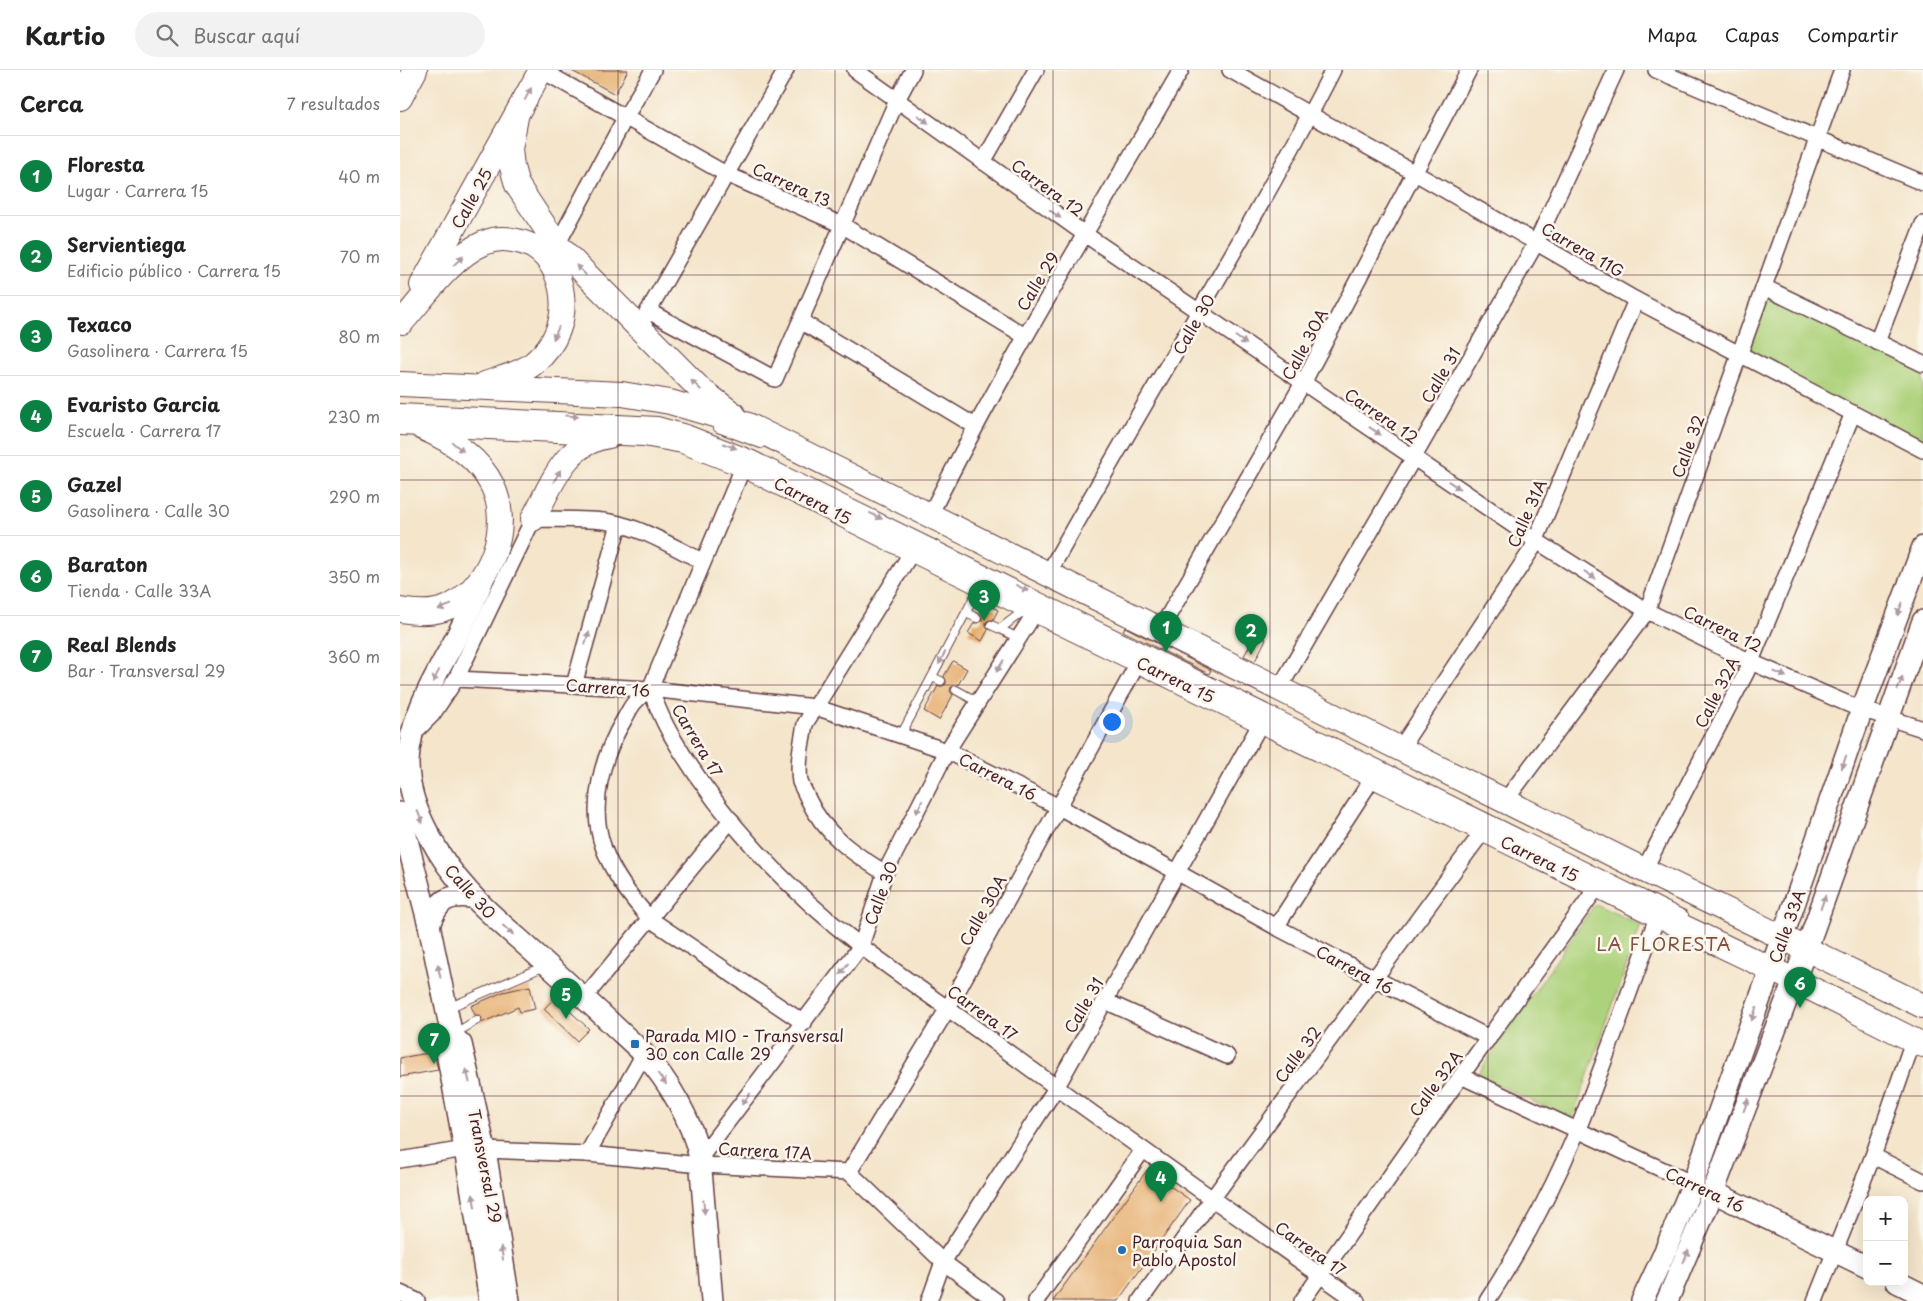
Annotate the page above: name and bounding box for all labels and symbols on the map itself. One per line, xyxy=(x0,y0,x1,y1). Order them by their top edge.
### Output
one-way arrow xyxy=(524,86,532,101)
one-way arrow xyxy=(916,114,930,124)
street label: Carrera 12 xyxy=(1007,152,1089,222)
street label: Carrera 13 xyxy=(749,156,835,212)
street label: Calle 25 xyxy=(444,163,498,233)
one-way arrow xyxy=(1048,208,1061,219)
street label: Carrera 11G xyxy=(1537,216,1629,282)
street label: Calle 29 xyxy=(1010,247,1064,315)
one-way arrow xyxy=(452,255,465,266)
one-way arrow xyxy=(575,264,587,276)
street label: Calle 30 xyxy=(1166,289,1220,359)
street label: Calle 30A xyxy=(1275,304,1333,384)
one-way arrow xyxy=(552,326,560,340)
one-way arrow xyxy=(1234,335,1247,345)
street label: Calle 31 xyxy=(1414,343,1466,407)
one-way arrow xyxy=(690,379,702,391)
street label: Carrera 12 xyxy=(1340,381,1424,449)
street label: Calle 32 xyxy=(1665,411,1709,481)
one-way arrow xyxy=(564,412,580,420)
one-way arrow xyxy=(1368,426,1382,436)
one-way arrow xyxy=(451,441,464,452)
one-way arrow xyxy=(722,443,737,450)
one-way arrow xyxy=(553,469,561,483)
street label: Carrera 15 xyxy=(770,470,856,530)
street label: Calle 31A xyxy=(1500,475,1552,551)
one-way arrow xyxy=(1447,480,1461,490)
one-way arrow xyxy=(869,512,883,520)
one-way arrow xyxy=(1583,570,1596,579)
pin: 3 xyxy=(968,580,1000,621)
one-way arrow xyxy=(1015,584,1029,592)
street label: Carrera 12 xyxy=(1680,599,1766,657)
one-way arrow xyxy=(1896,602,1903,617)
one-way arrow xyxy=(437,604,452,611)
pin: 1 xyxy=(1150,611,1182,652)
pin: 2 xyxy=(1235,614,1267,655)
one-way arrow xyxy=(584,630,592,645)
street label: Carrera 15 xyxy=(1133,650,1219,708)
one-way arrow xyxy=(938,651,946,665)
street label: Calle 32A xyxy=(1688,652,1744,732)
one-way arrow xyxy=(996,660,1005,673)
one-way arrow xyxy=(431,669,440,683)
one-way arrow xyxy=(1773,671,1787,679)
street label: Carrera 16 xyxy=(565,672,651,702)
one-way arrow xyxy=(1897,676,1904,691)
street label: Carrera 17 xyxy=(667,699,730,782)
your location xyxy=(1099,709,1125,735)
street label: Carrera 16 xyxy=(955,746,1041,806)
one-way arrow xyxy=(1840,755,1848,770)
one-way arrow xyxy=(914,799,923,814)
one-way arrow xyxy=(416,810,424,825)
street label: Carrera 15 xyxy=(1497,829,1583,887)
street label: Calle 30 xyxy=(440,858,502,924)
street label: Calle 30 xyxy=(857,858,903,928)
street label: Calle 30A xyxy=(953,870,1011,950)
street label: Calle 33A xyxy=(1762,886,1810,966)
one-way arrow xyxy=(1819,895,1827,910)
one-way arrow xyxy=(501,924,514,935)
district label: LA FLORESTA xyxy=(1596,930,1732,957)
street label: Carrera 16 xyxy=(1312,939,1398,999)
one-way arrow xyxy=(434,962,442,978)
one-way arrow xyxy=(839,962,849,976)
pin: 6 xyxy=(1784,967,1816,1008)
street label: Calle 31 xyxy=(1057,973,1109,1037)
pin: 5 xyxy=(550,978,582,1019)
street label: Carrera 17 xyxy=(943,978,1023,1046)
one-way arrow xyxy=(1750,1007,1758,1022)
street label: Calle 32 xyxy=(1268,1020,1326,1088)
pin: 7 xyxy=(418,1023,450,1064)
place label: Parada MIO - Transversal 30 con Calle 29 xyxy=(645,1023,844,1065)
marker: Parada MIO - Transversal 30 con Calle 29 xyxy=(629,1038,641,1050)
street label: Calle 32A xyxy=(1403,1045,1467,1121)
one-way arrow xyxy=(464,1069,472,1084)
one-way arrow xyxy=(657,1072,667,1086)
one-way arrow xyxy=(741,1092,751,1106)
one-way arrow xyxy=(1742,1097,1750,1112)
street label: Transversal 29 xyxy=(463,1107,509,1225)
street label: Carrera 17A xyxy=(718,1136,812,1164)
street label: Carrera 16 xyxy=(1662,1160,1748,1218)
pin: 4 xyxy=(1145,1161,1177,1202)
one-way arrow xyxy=(469,1193,477,1209)
one-way arrow xyxy=(701,1199,709,1215)
street label: Carrera 17 xyxy=(1271,1215,1352,1282)
place label: Parroquia San Pablo Apostol xyxy=(1132,1229,1242,1271)
one-way arrow xyxy=(497,1244,505,1260)
marker: Parroquia San Pablo Apostol xyxy=(1116,1244,1128,1256)
one-way arrow xyxy=(1683,1249,1691,1263)

